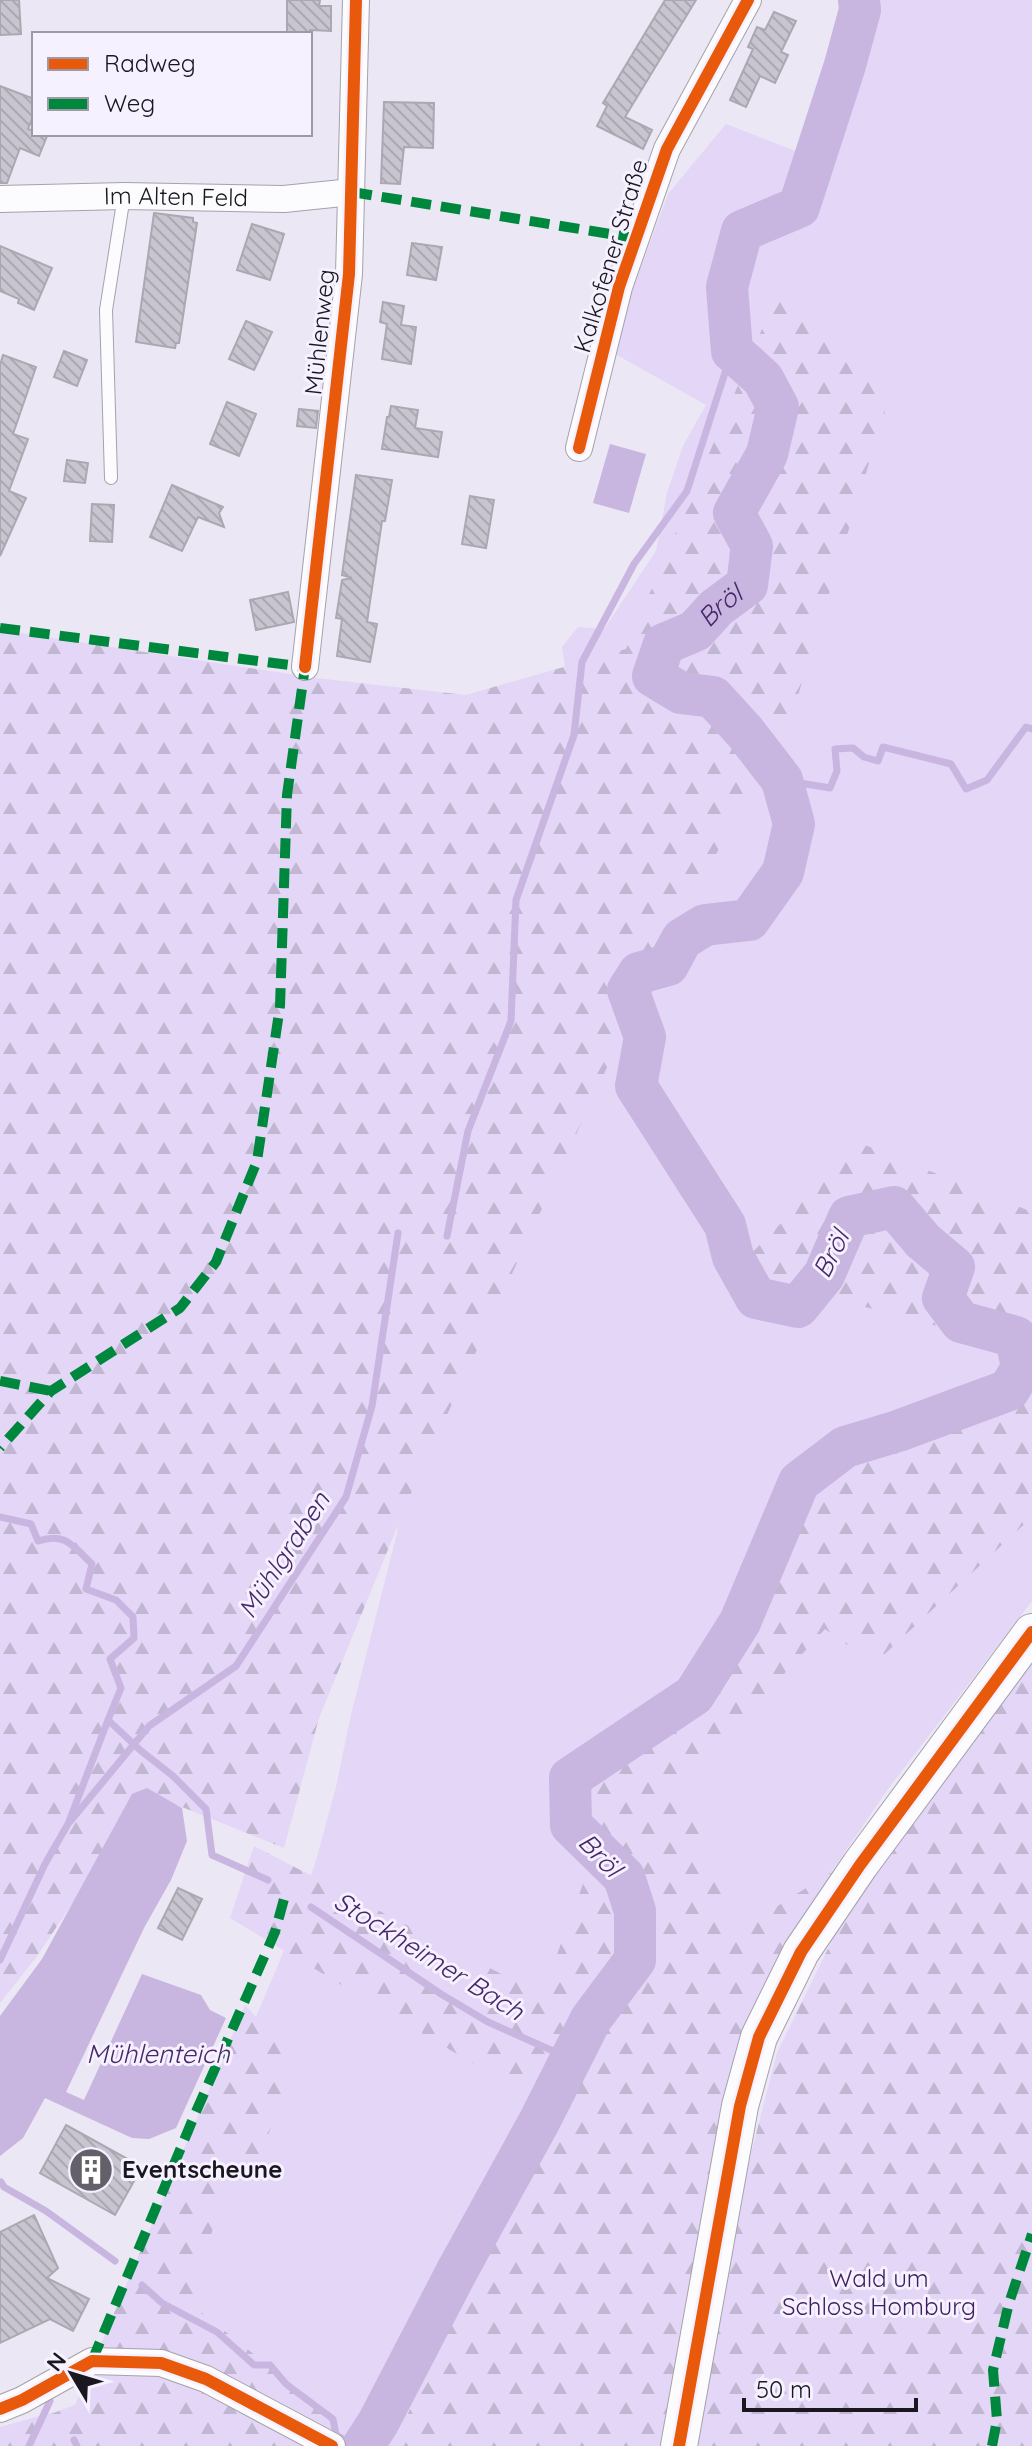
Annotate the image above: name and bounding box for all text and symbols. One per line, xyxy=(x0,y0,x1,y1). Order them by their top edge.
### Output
legend xyxy=(32,32,312,136)
text: Radweg xyxy=(104,48,196,78)
text: Weg xyxy=(104,88,155,118)
street label: Kalkofener Straße xyxy=(566,155,654,356)
street label: Im Alten Feld xyxy=(104,180,248,212)
street label: Mühlenweg xyxy=(297,268,341,396)
water label: Bröl xyxy=(690,575,751,633)
water label: Bröl xyxy=(805,1222,858,1283)
water label: Mühlgraben xyxy=(231,1485,337,1624)
water label: Bröl xyxy=(572,1826,631,1886)
water label: Stockheimer Bach xyxy=(328,1884,531,2028)
water label: Mühlenteich xyxy=(86,2037,231,2070)
building icon: Eventscheune xyxy=(67,2146,115,2194)
place label: Eventscheune xyxy=(122,2154,282,2184)
park label: Wald um Schloss Homburg xyxy=(782,2263,976,2321)
north arrow xyxy=(32,2334,112,2414)
text: N xyxy=(40,2347,72,2377)
scale bar xyxy=(744,2362,916,2412)
text: 50 m xyxy=(756,2374,812,2404)

